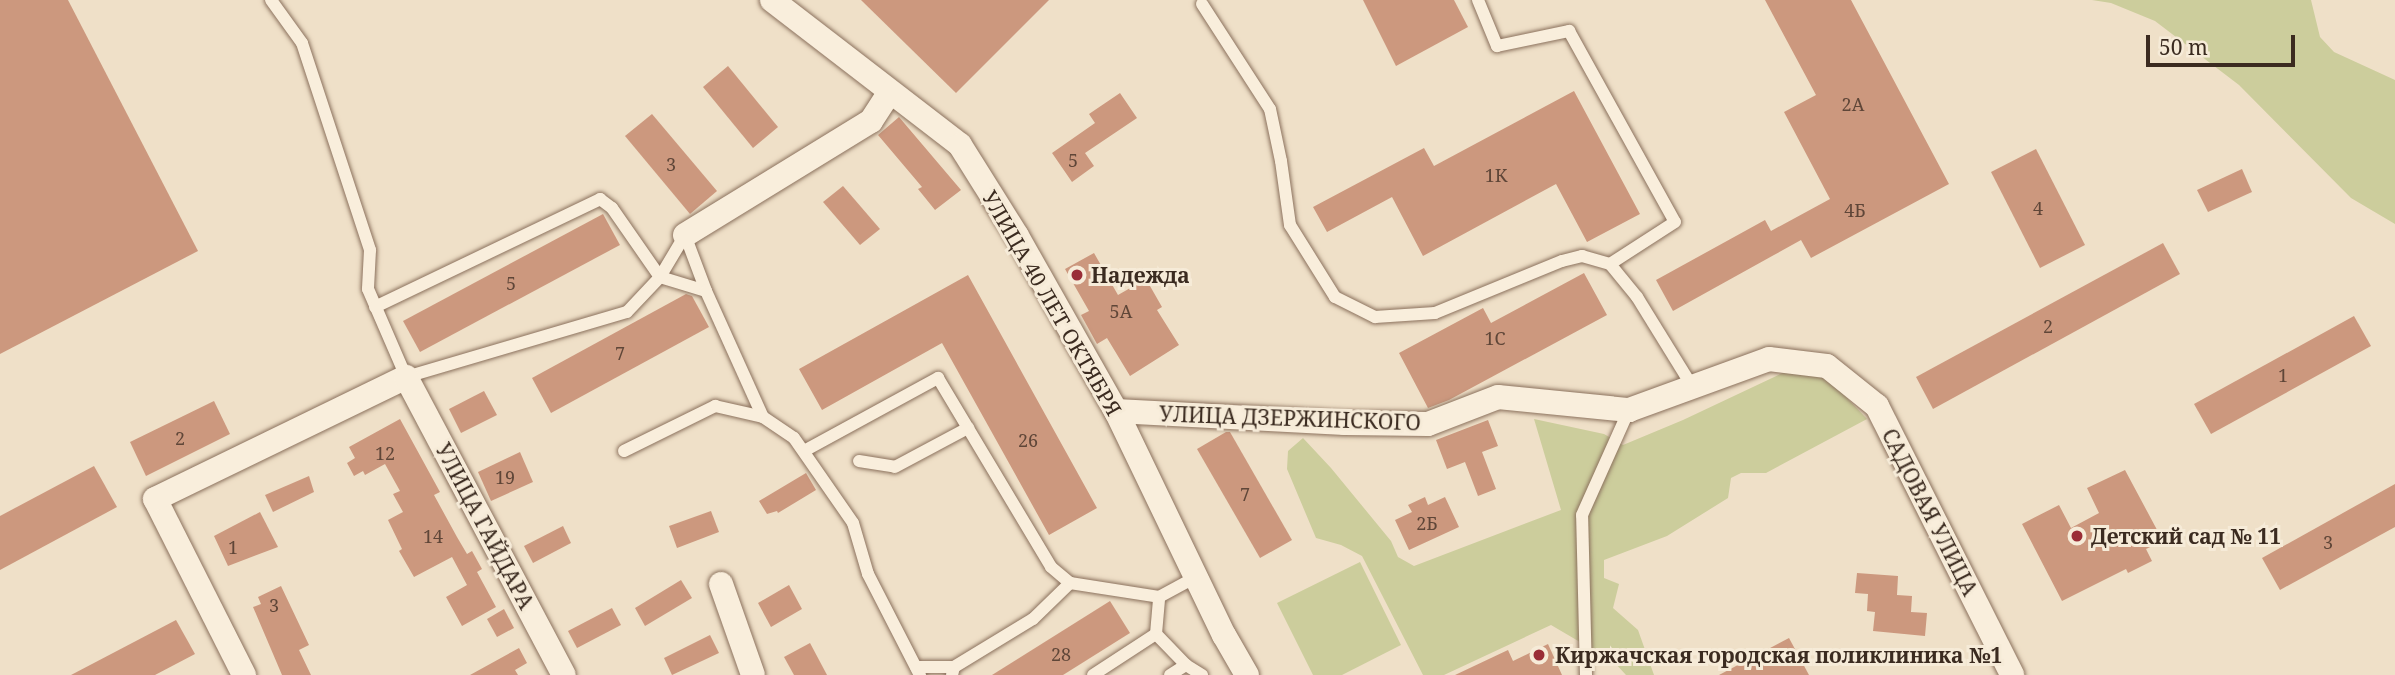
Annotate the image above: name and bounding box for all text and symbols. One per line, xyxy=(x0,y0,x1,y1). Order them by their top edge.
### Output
scale bar xyxy=(2150,21,2299,65)
text: 50 m xyxy=(2159,33,2208,61)
house number: 2А xyxy=(1842,93,1864,115)
house number: 5 xyxy=(1068,149,1078,171)
house number: 3 xyxy=(666,153,676,175)
house number: 1К xyxy=(1485,164,1507,186)
street label: УЛИЦА 40 ЛЕТ ОКТЯБРЯ xyxy=(977,186,1127,420)
house number: 4 xyxy=(2033,197,2043,219)
house number: 4Б xyxy=(1844,199,1866,221)
place label: Надежда xyxy=(1091,262,1190,288)
marker: Надежда xyxy=(1069,267,1085,283)
house number: 5 xyxy=(506,272,516,294)
house number: 5А xyxy=(1110,300,1132,322)
house number: 2 xyxy=(2043,315,2053,337)
house number: 1С xyxy=(1484,327,1506,349)
house number: 7 xyxy=(615,342,625,364)
house number: 1 xyxy=(2278,364,2288,386)
street label: УЛИЦА ДЗЕРЖИНСКОГО xyxy=(1159,401,1421,435)
street label: САДОВАЯ УЛИЦА xyxy=(1877,424,1983,600)
house number: 2 xyxy=(175,427,185,449)
house number: 26 xyxy=(1018,429,1038,451)
street label: УЛИЦА ГАЙДАРА xyxy=(431,439,539,613)
house number: 12 xyxy=(375,442,395,464)
house number: 19 xyxy=(495,466,515,488)
house number: 7 xyxy=(1240,483,1250,505)
house number: 2Б xyxy=(1416,512,1438,534)
place label: Детский сад № 11 xyxy=(2091,523,2281,549)
house number: 14 xyxy=(423,525,443,547)
marker: Детский сад № 11 xyxy=(2069,528,2085,544)
house number: 3 xyxy=(2323,531,2333,553)
house number: 1 xyxy=(228,536,238,558)
house number: 3 xyxy=(269,594,279,616)
place label: Киржачская городская поликлиника №1 xyxy=(1555,642,2002,668)
house number: 28 xyxy=(1051,643,1071,665)
marker: Киржачская городская поликлиника №1 xyxy=(1529,645,1549,665)

